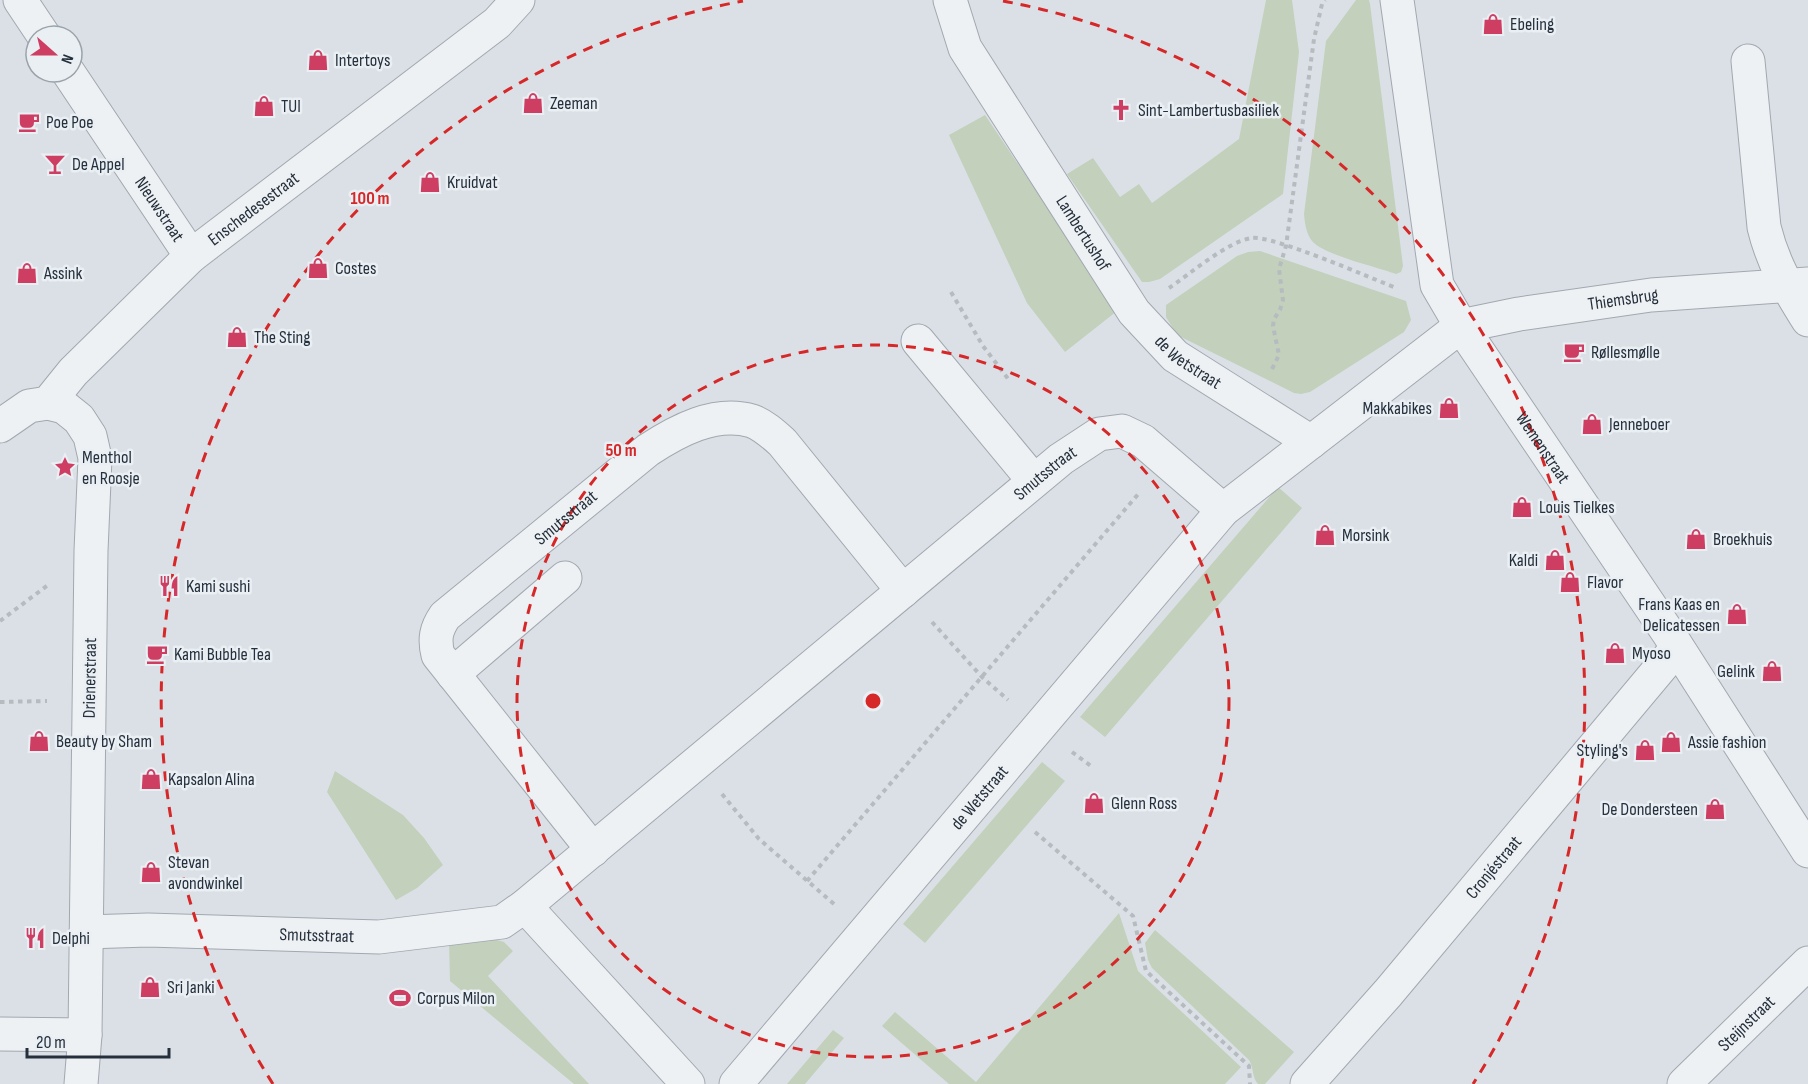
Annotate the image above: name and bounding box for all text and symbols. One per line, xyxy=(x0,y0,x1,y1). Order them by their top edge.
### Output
shop icon: Ebeling xyxy=(1481,12,1505,36)
place label: Ebeling xyxy=(1510,14,1554,35)
north arrow xyxy=(24,24,84,84)
shop icon: Intertoys xyxy=(306,48,330,72)
place label: Intertoys xyxy=(335,50,391,71)
text: N xyxy=(56,51,77,66)
shop icon: Zeeman xyxy=(521,91,545,115)
place label: Zeeman xyxy=(550,93,598,114)
shop icon: TUI xyxy=(252,94,276,118)
place label: TUI xyxy=(281,96,301,117)
church icon: Sint-Lambertusbasiliek xyxy=(1109,98,1133,122)
place label: Sint-Lambertusbasiliek xyxy=(1138,100,1279,121)
cafe icon: Poe Poe xyxy=(17,110,41,134)
place label: Poe Poe xyxy=(46,112,93,133)
bar icon: De Appel xyxy=(43,152,67,176)
place label: De Appel xyxy=(72,154,125,175)
street label: Enschedesestraat xyxy=(204,167,303,250)
shop icon: Kruidvat xyxy=(418,170,442,194)
place label: Kruidvat xyxy=(447,172,498,193)
street label: Nieuwstraat xyxy=(130,173,189,246)
text: 100 m xyxy=(351,188,390,209)
street label: Lambertushof xyxy=(1052,192,1116,275)
shop icon: Costes xyxy=(306,256,330,280)
place label: Costes xyxy=(335,258,377,279)
shop icon: Assink xyxy=(15,261,39,285)
place label: Assink xyxy=(43,263,83,284)
street label: Thiemsbrug xyxy=(1587,284,1659,314)
shop icon: The Sting xyxy=(225,325,249,349)
place label: The Sting xyxy=(254,327,310,348)
street label: de Wetstraat xyxy=(1150,331,1226,393)
cafe icon: Røllesmølle xyxy=(1562,340,1586,364)
place label: Røllesmølle xyxy=(1591,342,1660,363)
shop icon: Makkabikes xyxy=(1437,396,1461,420)
place label: Makkabikes xyxy=(1363,398,1432,419)
street label: Wemenstraat xyxy=(1512,408,1575,488)
shop icon: Jenneboer xyxy=(1580,412,1604,436)
place label: Jenneboer xyxy=(1608,414,1670,435)
text: 50 m xyxy=(605,440,637,461)
street label: Smutsstraat xyxy=(1009,441,1081,504)
place label: Menthol en Roosje xyxy=(82,447,140,489)
place icon: Menthol en Roosje xyxy=(53,455,77,479)
street label: Smutsstraat xyxy=(530,485,602,549)
shop icon: Louis Tielkes xyxy=(1510,495,1534,519)
place label: Louis Tielkes xyxy=(1539,497,1615,518)
shop icon: Morsink xyxy=(1313,523,1337,547)
place label: Morsink xyxy=(1342,525,1390,546)
shop icon: Broekhuis xyxy=(1684,527,1708,551)
place label: Broekhuis xyxy=(1713,529,1773,550)
shop icon: Kaldi xyxy=(1543,548,1567,572)
place label: Kaldi xyxy=(1509,550,1538,571)
shop icon: Flavor xyxy=(1558,570,1582,594)
place label: Flavor xyxy=(1587,572,1623,593)
restaurant icon: Kami sushi xyxy=(157,574,181,598)
place label: Kami sushi xyxy=(186,576,250,597)
place label: Frans Kaas en Delicatessen xyxy=(1638,594,1720,636)
shop icon: Frans Kaas en Delicatessen xyxy=(1725,602,1749,626)
street label: Drienerstraat xyxy=(79,637,101,718)
shop icon: Myoso xyxy=(1603,641,1627,665)
cafe icon: Kami Bubble Tea xyxy=(145,642,169,666)
place label: Myoso xyxy=(1632,643,1671,664)
place label: Kami Bubble Tea xyxy=(174,644,271,665)
shop icon: Gelink xyxy=(1760,659,1784,683)
place label: Gelink xyxy=(1717,661,1755,682)
centre of rings xyxy=(863,691,883,711)
shop icon: Beauty by Sham xyxy=(27,729,51,753)
shop icon: Assie fashion xyxy=(1659,730,1683,754)
place label: Beauty by Sham xyxy=(56,731,152,752)
place label: Assie fashion xyxy=(1687,732,1767,753)
shop icon: Styling's xyxy=(1633,738,1657,762)
place label: Styling's xyxy=(1577,740,1628,761)
street label: de Wetstraat xyxy=(946,760,1013,834)
shop icon: Kapsalon Alina xyxy=(139,767,163,791)
place label: Kapsalon Alina xyxy=(168,769,255,790)
shop icon: Glenn Ross xyxy=(1082,791,1106,815)
place label: Glenn Ross xyxy=(1111,793,1177,814)
shop icon: De Dondersteen xyxy=(1703,797,1727,821)
place label: De Dondersteen xyxy=(1601,799,1698,820)
street label: Cronjéstraat xyxy=(1461,831,1526,903)
place label: Stevan avondwinkel xyxy=(168,852,243,894)
shop icon: Stevan avondwinkel xyxy=(139,860,163,884)
street label: Smutsstraat xyxy=(279,923,355,947)
restaurant icon: Delphi xyxy=(23,926,47,950)
place label: Delphi xyxy=(52,928,90,949)
shop icon: Sri Janki xyxy=(138,975,162,999)
place label: Sri Janki xyxy=(167,977,215,998)
sports icon: Corpus Milon xyxy=(388,986,412,1010)
place label: Corpus Milon xyxy=(417,988,495,1009)
street label: Steijnstraat xyxy=(1714,991,1779,1056)
scale bar xyxy=(27,1021,170,1059)
text: 20 m xyxy=(36,1032,66,1053)

